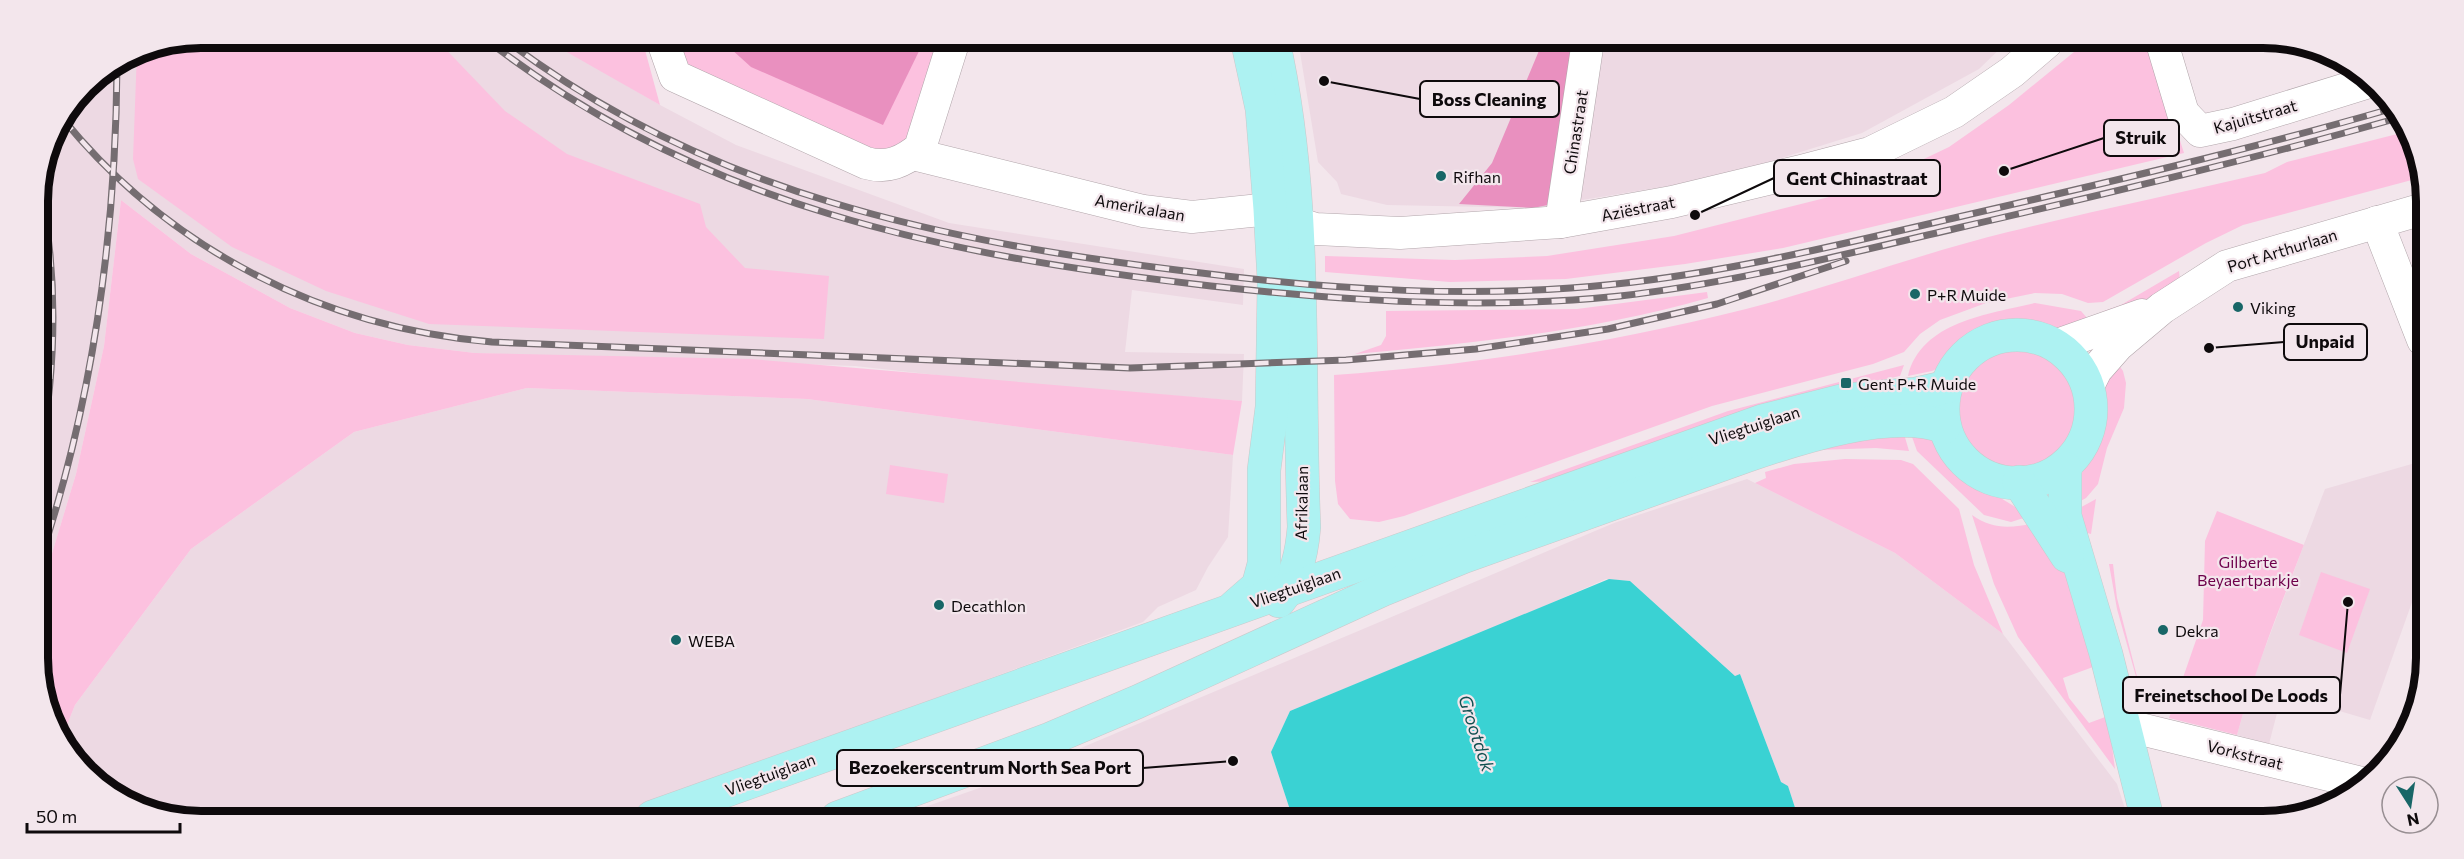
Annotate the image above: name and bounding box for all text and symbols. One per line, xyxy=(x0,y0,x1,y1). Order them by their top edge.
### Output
callout: Boss Cleaning xyxy=(1420,81,1559,117)
text: Boss Cleaning xyxy=(1432,88,1546,110)
street label: Chinastraat xyxy=(1559,88,1591,176)
street label: Kajuitstraat xyxy=(2211,95,2299,137)
callout: Struik xyxy=(2104,120,2179,156)
text: Struik xyxy=(2115,126,2167,148)
callout: Gent Chinastraat xyxy=(1774,160,1940,196)
place label: Rifhan xyxy=(1453,167,1501,186)
text: Gent Chinastraat xyxy=(1786,167,1928,189)
marker: Rifhan xyxy=(1434,169,1448,183)
street label: Amerikalaan xyxy=(1094,190,1186,224)
street label: Aziëstraat xyxy=(1599,191,1677,224)
street label: Port Arthurlaan xyxy=(2225,224,2339,276)
place label: P+R Muide xyxy=(1927,285,2006,304)
marker: P+R Muide xyxy=(1908,287,1922,301)
place label: Viking xyxy=(2250,298,2296,317)
marker: Viking xyxy=(2231,300,2245,314)
callout: Unpaid xyxy=(2284,324,2367,360)
text: Unpaid xyxy=(2295,330,2355,352)
place label: Gent P+R Muide xyxy=(1858,374,1976,393)
marker: Gent P+R Muide xyxy=(1839,376,1853,390)
street label: Vliegtuiglaan xyxy=(1706,401,1802,449)
street label: Afrikalaan xyxy=(1291,466,1311,540)
park label: Gilberte Beyaertparkje xyxy=(2197,552,2299,589)
street label: Vliegtuiglaan xyxy=(1247,563,1343,611)
place label: Decathlon xyxy=(951,596,1026,615)
marker: Decathlon xyxy=(932,598,946,612)
place label: Dekra xyxy=(2175,621,2219,640)
marker: Dekra xyxy=(2156,623,2170,637)
place label: WEBA xyxy=(688,631,735,650)
marker: WEBA xyxy=(669,633,683,647)
callout: Freinetschool De Loods xyxy=(2123,677,2340,713)
text: Freinetschool De Loods xyxy=(2134,684,2328,706)
water label: Grootdok xyxy=(1454,692,1500,775)
street label: Vorkstraat xyxy=(2205,735,2285,773)
street label: Vliegtuiglaan xyxy=(722,749,818,799)
callout: Bezoekerscentrum North Sea Port xyxy=(837,750,1143,786)
text: Bezoekerscentrum North Sea Port xyxy=(849,756,1132,778)
north arrow xyxy=(2380,775,2440,835)
scale bar xyxy=(27,796,180,834)
text: 50 m xyxy=(36,805,77,827)
text: N xyxy=(2405,810,2421,831)

